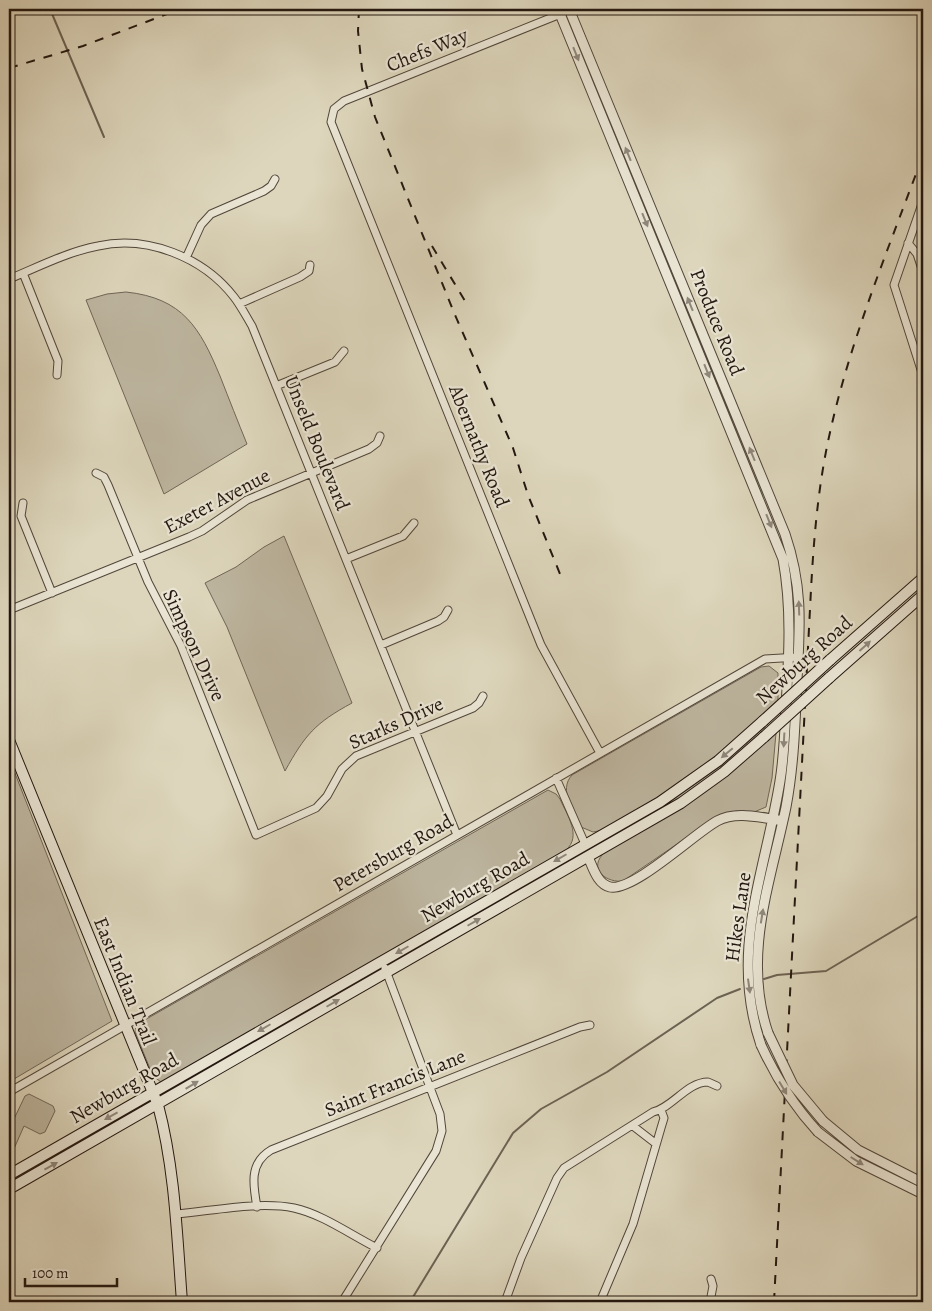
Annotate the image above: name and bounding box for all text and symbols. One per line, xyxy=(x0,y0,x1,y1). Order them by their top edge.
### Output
street label: Chefs Way xyxy=(382,21,473,79)
one-way arrow xyxy=(573,47,581,61)
one-way arrow xyxy=(623,147,631,161)
one-way arrow xyxy=(641,213,649,228)
street label: Produce Road xyxy=(683,265,751,379)
one-way arrow xyxy=(686,297,694,311)
one-way arrow xyxy=(703,363,711,378)
street label: Unseld Boulevard xyxy=(278,372,356,515)
street label: Abernathy Road xyxy=(442,380,516,511)
one-way arrow xyxy=(748,446,756,461)
street label: Exeter Avenue xyxy=(159,462,275,540)
one-way arrow xyxy=(765,514,773,529)
street label: Simpson Drive xyxy=(156,584,232,706)
one-way arrow xyxy=(795,600,803,616)
street label: Newburg Road xyxy=(750,609,858,711)
one-way arrow xyxy=(859,640,871,652)
street label: Starks Drive xyxy=(344,690,448,756)
one-way arrow xyxy=(780,732,788,748)
one-way arrow xyxy=(721,748,734,759)
street label: Petersburg Road xyxy=(328,808,458,898)
street label: Newburg Road xyxy=(416,845,534,929)
one-way arrow xyxy=(553,854,567,863)
street label: Hikes Lane xyxy=(718,870,758,964)
one-way arrow xyxy=(758,908,766,924)
street label: East Indian Trail xyxy=(87,913,163,1049)
one-way arrow xyxy=(467,918,480,927)
one-way arrow xyxy=(395,945,408,954)
one-way arrow xyxy=(745,979,753,995)
one-way arrow xyxy=(326,999,339,1008)
one-way arrow xyxy=(257,1024,271,1032)
street label: Saint Francis Lane xyxy=(321,1042,470,1124)
street label: Newburg Road xyxy=(65,1046,183,1130)
one-way arrow xyxy=(186,1080,199,1089)
one-way arrow xyxy=(779,1082,788,1095)
one-way arrow xyxy=(103,1112,118,1120)
one-way arrow xyxy=(851,1156,864,1166)
one-way arrow xyxy=(44,1162,59,1170)
scale bar xyxy=(25,1256,118,1288)
text: 100 m xyxy=(32,1263,69,1283)

